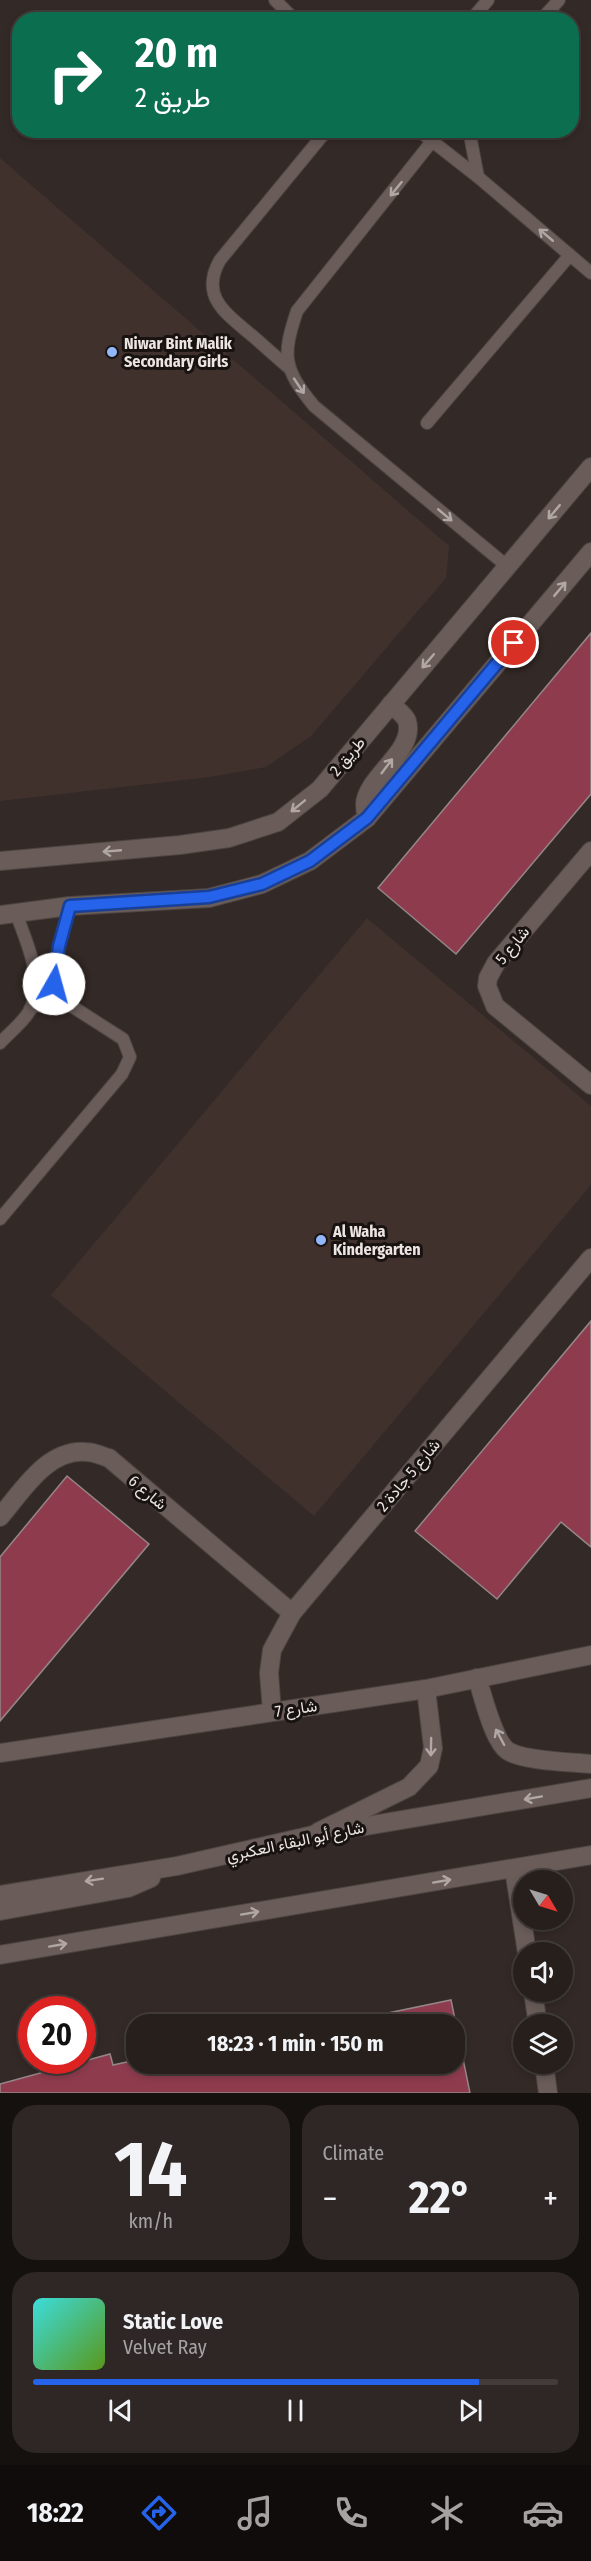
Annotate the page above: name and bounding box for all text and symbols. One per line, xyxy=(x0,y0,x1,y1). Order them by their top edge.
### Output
text: 20 m xyxy=(135,28,218,78)
icon: right xyxy=(36,36,114,114)
text: طريق 2 xyxy=(135,82,211,114)
one-way arrow xyxy=(389,180,402,196)
one-way arrow xyxy=(538,228,554,241)
place label: Niwar Bint Malik Secondary Girls xyxy=(124,334,233,371)
marker: Niwar Bint Malik Secondary Girls xyxy=(105,345,119,359)
one-way arrow xyxy=(294,377,306,394)
one-way arrow xyxy=(547,504,560,520)
one-way arrow xyxy=(437,508,453,521)
one-way arrow xyxy=(553,581,566,597)
pin xyxy=(488,617,539,668)
icon: arrive xyxy=(497,626,530,659)
one-way arrow xyxy=(421,653,435,668)
street label: طريق 2 xyxy=(326,733,370,780)
one-way arrow xyxy=(381,759,394,775)
one-way arrow xyxy=(290,799,306,812)
one-way arrow xyxy=(103,846,123,857)
street label: شارع 5 xyxy=(491,923,535,969)
position arrow xyxy=(22,952,86,1016)
place label: Al Waha Kindergarten xyxy=(332,1222,421,1259)
marker: Al Waha Kindergarten xyxy=(314,1233,328,1247)
street label: شارع 5 جادة 2 xyxy=(373,1436,445,1516)
street label: شارع 6 xyxy=(123,1471,171,1515)
street label: شارع 7 xyxy=(274,1696,319,1723)
one-way arrow xyxy=(493,1729,505,1747)
one-way arrow xyxy=(426,1736,437,1756)
one-way arrow xyxy=(524,1792,544,1803)
street label: شارع أبو البقاء العكبري xyxy=(225,1818,366,1869)
north arrow xyxy=(513,1870,573,1930)
map controls xyxy=(513,1870,573,2074)
one-way arrow xyxy=(85,1874,104,1885)
one-way arrow xyxy=(432,1875,452,1886)
one-way arrow xyxy=(240,1907,259,1918)
one-way arrow xyxy=(47,1940,67,1951)
button: sound xyxy=(513,1942,573,2002)
speed limit sign: 20 xyxy=(18,1996,96,2074)
button: layers xyxy=(513,2014,573,2074)
text: 18:23 · 1 min · 150 m xyxy=(207,2030,384,2057)
text: 14 xyxy=(114,2123,187,2217)
text: Climate xyxy=(323,2141,384,2165)
text: 22° xyxy=(409,2171,472,2225)
text: − xyxy=(323,2179,337,2219)
text: + xyxy=(543,2179,558,2219)
text: km/h xyxy=(128,2209,173,2233)
text: Static Love xyxy=(123,2308,223,2335)
text: Velvet Ray xyxy=(123,2335,207,2359)
icon: previous xyxy=(104,2394,137,2427)
icon: pause xyxy=(279,2394,312,2427)
icon: next xyxy=(454,2394,487,2427)
icon: directions xyxy=(138,2492,180,2534)
icon: music xyxy=(234,2492,276,2534)
icon: phone xyxy=(330,2492,372,2534)
icon: climate xyxy=(426,2492,468,2534)
icon: car xyxy=(522,2492,564,2534)
text: 18:22 xyxy=(27,2497,84,2529)

